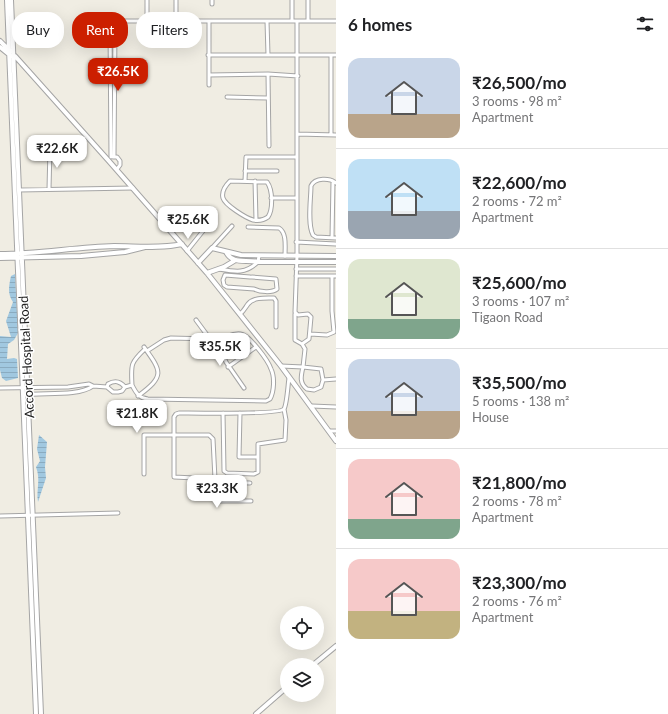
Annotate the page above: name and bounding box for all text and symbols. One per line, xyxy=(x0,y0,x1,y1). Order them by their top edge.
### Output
chip: Buy xyxy=(12,12,64,48)
chip: Rent xyxy=(72,12,128,48)
chip: Filters xyxy=(136,12,202,48)
icon: filters xyxy=(634,13,656,35)
text: 6 homes xyxy=(348,14,412,35)
pin: ₹26.5K xyxy=(85,58,151,92)
text: ₹26.5K xyxy=(97,63,139,79)
text: ₹26,500/mo xyxy=(472,72,567,93)
icon: home xyxy=(380,74,428,122)
text: 3 rooms · 98 m² xyxy=(472,93,562,109)
text: Apartment xyxy=(472,109,533,125)
pin: ₹22.6K xyxy=(24,135,90,169)
text: ₹22.6K xyxy=(36,140,78,156)
text: ₹22,600/mo xyxy=(472,172,567,193)
icon: home xyxy=(380,175,428,223)
text: 2 rooms · 72 m² xyxy=(472,193,562,209)
pin: ₹25.6K xyxy=(155,206,221,240)
text: Apartment xyxy=(472,209,533,225)
text: ₹25.6K xyxy=(167,211,209,227)
text: ₹25,600/mo xyxy=(472,272,567,293)
icon: home xyxy=(380,275,428,323)
text: 3 rooms · 107 m² xyxy=(472,293,569,309)
street label: Accord Hospital Road xyxy=(15,295,37,419)
text: Tigaon Road xyxy=(472,309,543,325)
pin: ₹35.5K xyxy=(187,333,253,367)
text: ₹35.5K xyxy=(199,338,241,354)
text: ₹35,500/mo xyxy=(472,372,567,393)
icon: home xyxy=(380,375,428,423)
text: 5 rooms · 138 m² xyxy=(472,393,569,409)
pin: ₹21.8K xyxy=(104,400,170,434)
text: ₹21.8K xyxy=(116,405,158,421)
text: House xyxy=(472,409,509,425)
text: ₹21,800/mo xyxy=(472,472,567,493)
pin: ₹23.3K xyxy=(184,475,250,509)
icon: home xyxy=(380,475,428,523)
text: ₹23.3K xyxy=(196,480,238,496)
text: 2 rooms · 78 m² xyxy=(472,493,562,509)
text: Apartment xyxy=(472,509,533,525)
text: ₹23,300/mo xyxy=(472,572,567,593)
icon: home xyxy=(380,575,428,623)
text: 2 rooms · 76 m² xyxy=(472,593,562,609)
map controls xyxy=(280,606,324,702)
button: locate xyxy=(280,606,324,650)
text: Apartment xyxy=(472,609,533,625)
button: layers xyxy=(280,658,324,702)

